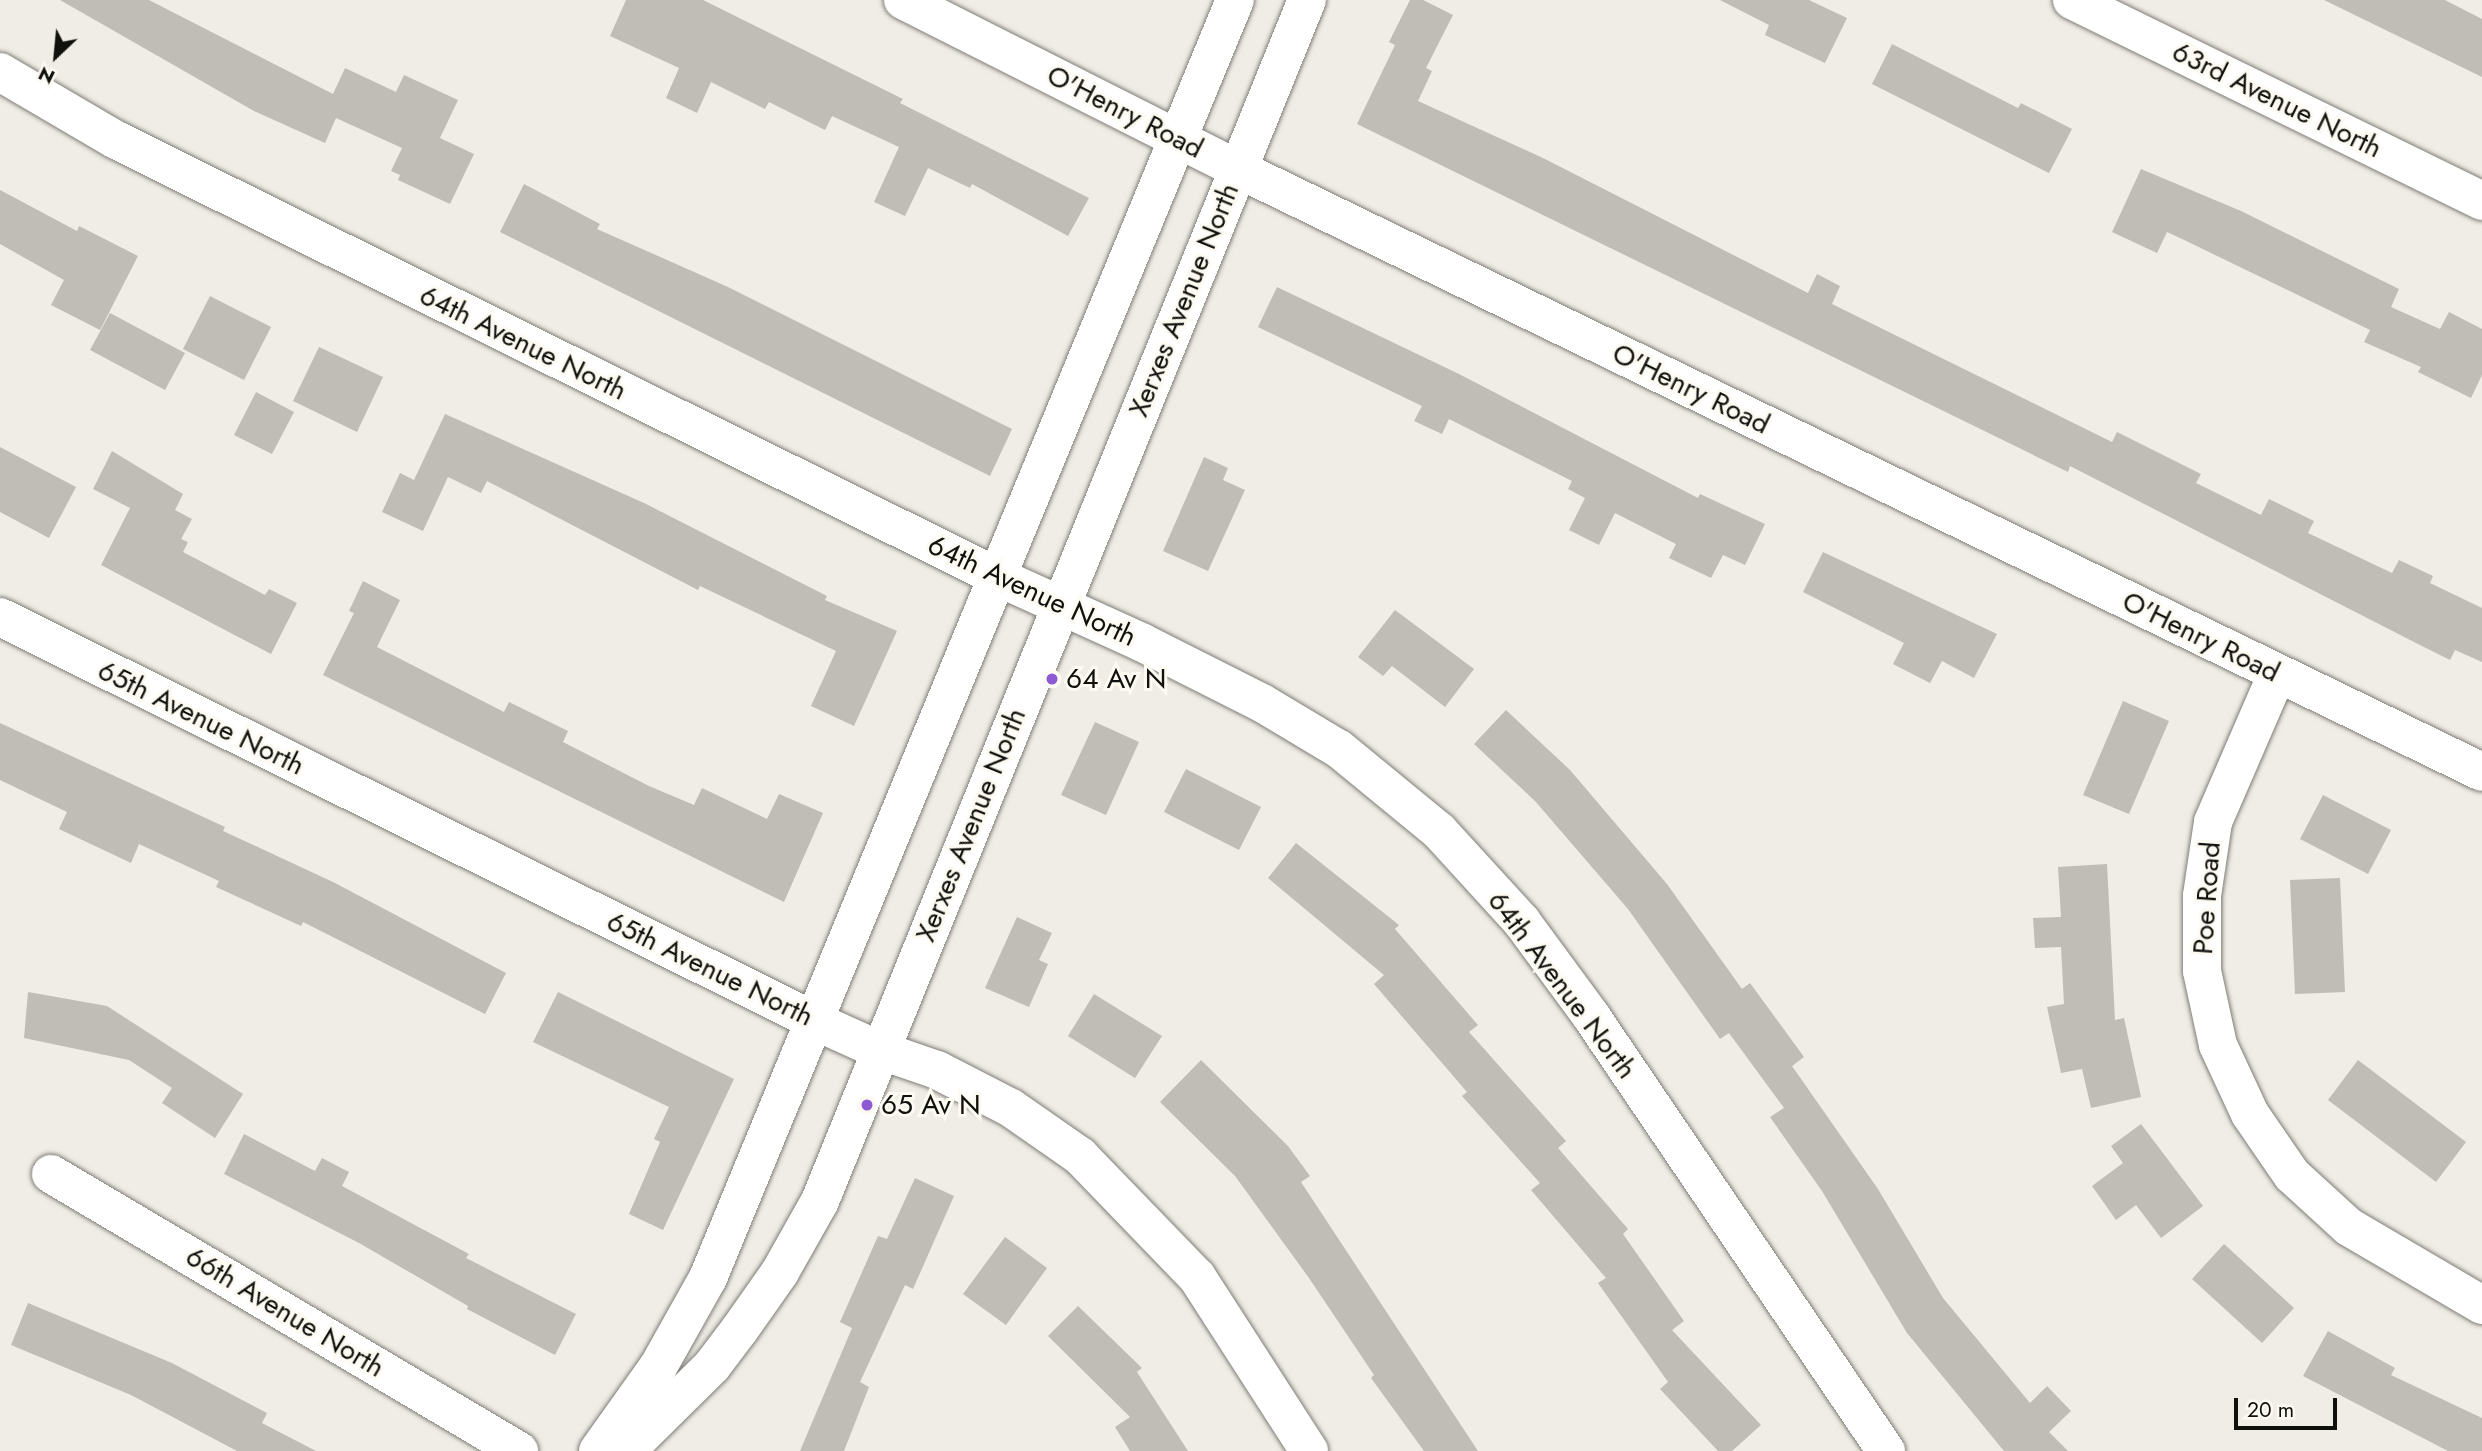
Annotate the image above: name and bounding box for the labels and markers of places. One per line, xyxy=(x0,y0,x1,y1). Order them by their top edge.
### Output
place label: 64 Av N xyxy=(1066,662,1166,696)
marker: 64 Av N xyxy=(1044,671,1060,687)
place label: 65 Av N xyxy=(881,1088,981,1122)
marker: 65 Av N xyxy=(859,1097,875,1113)

